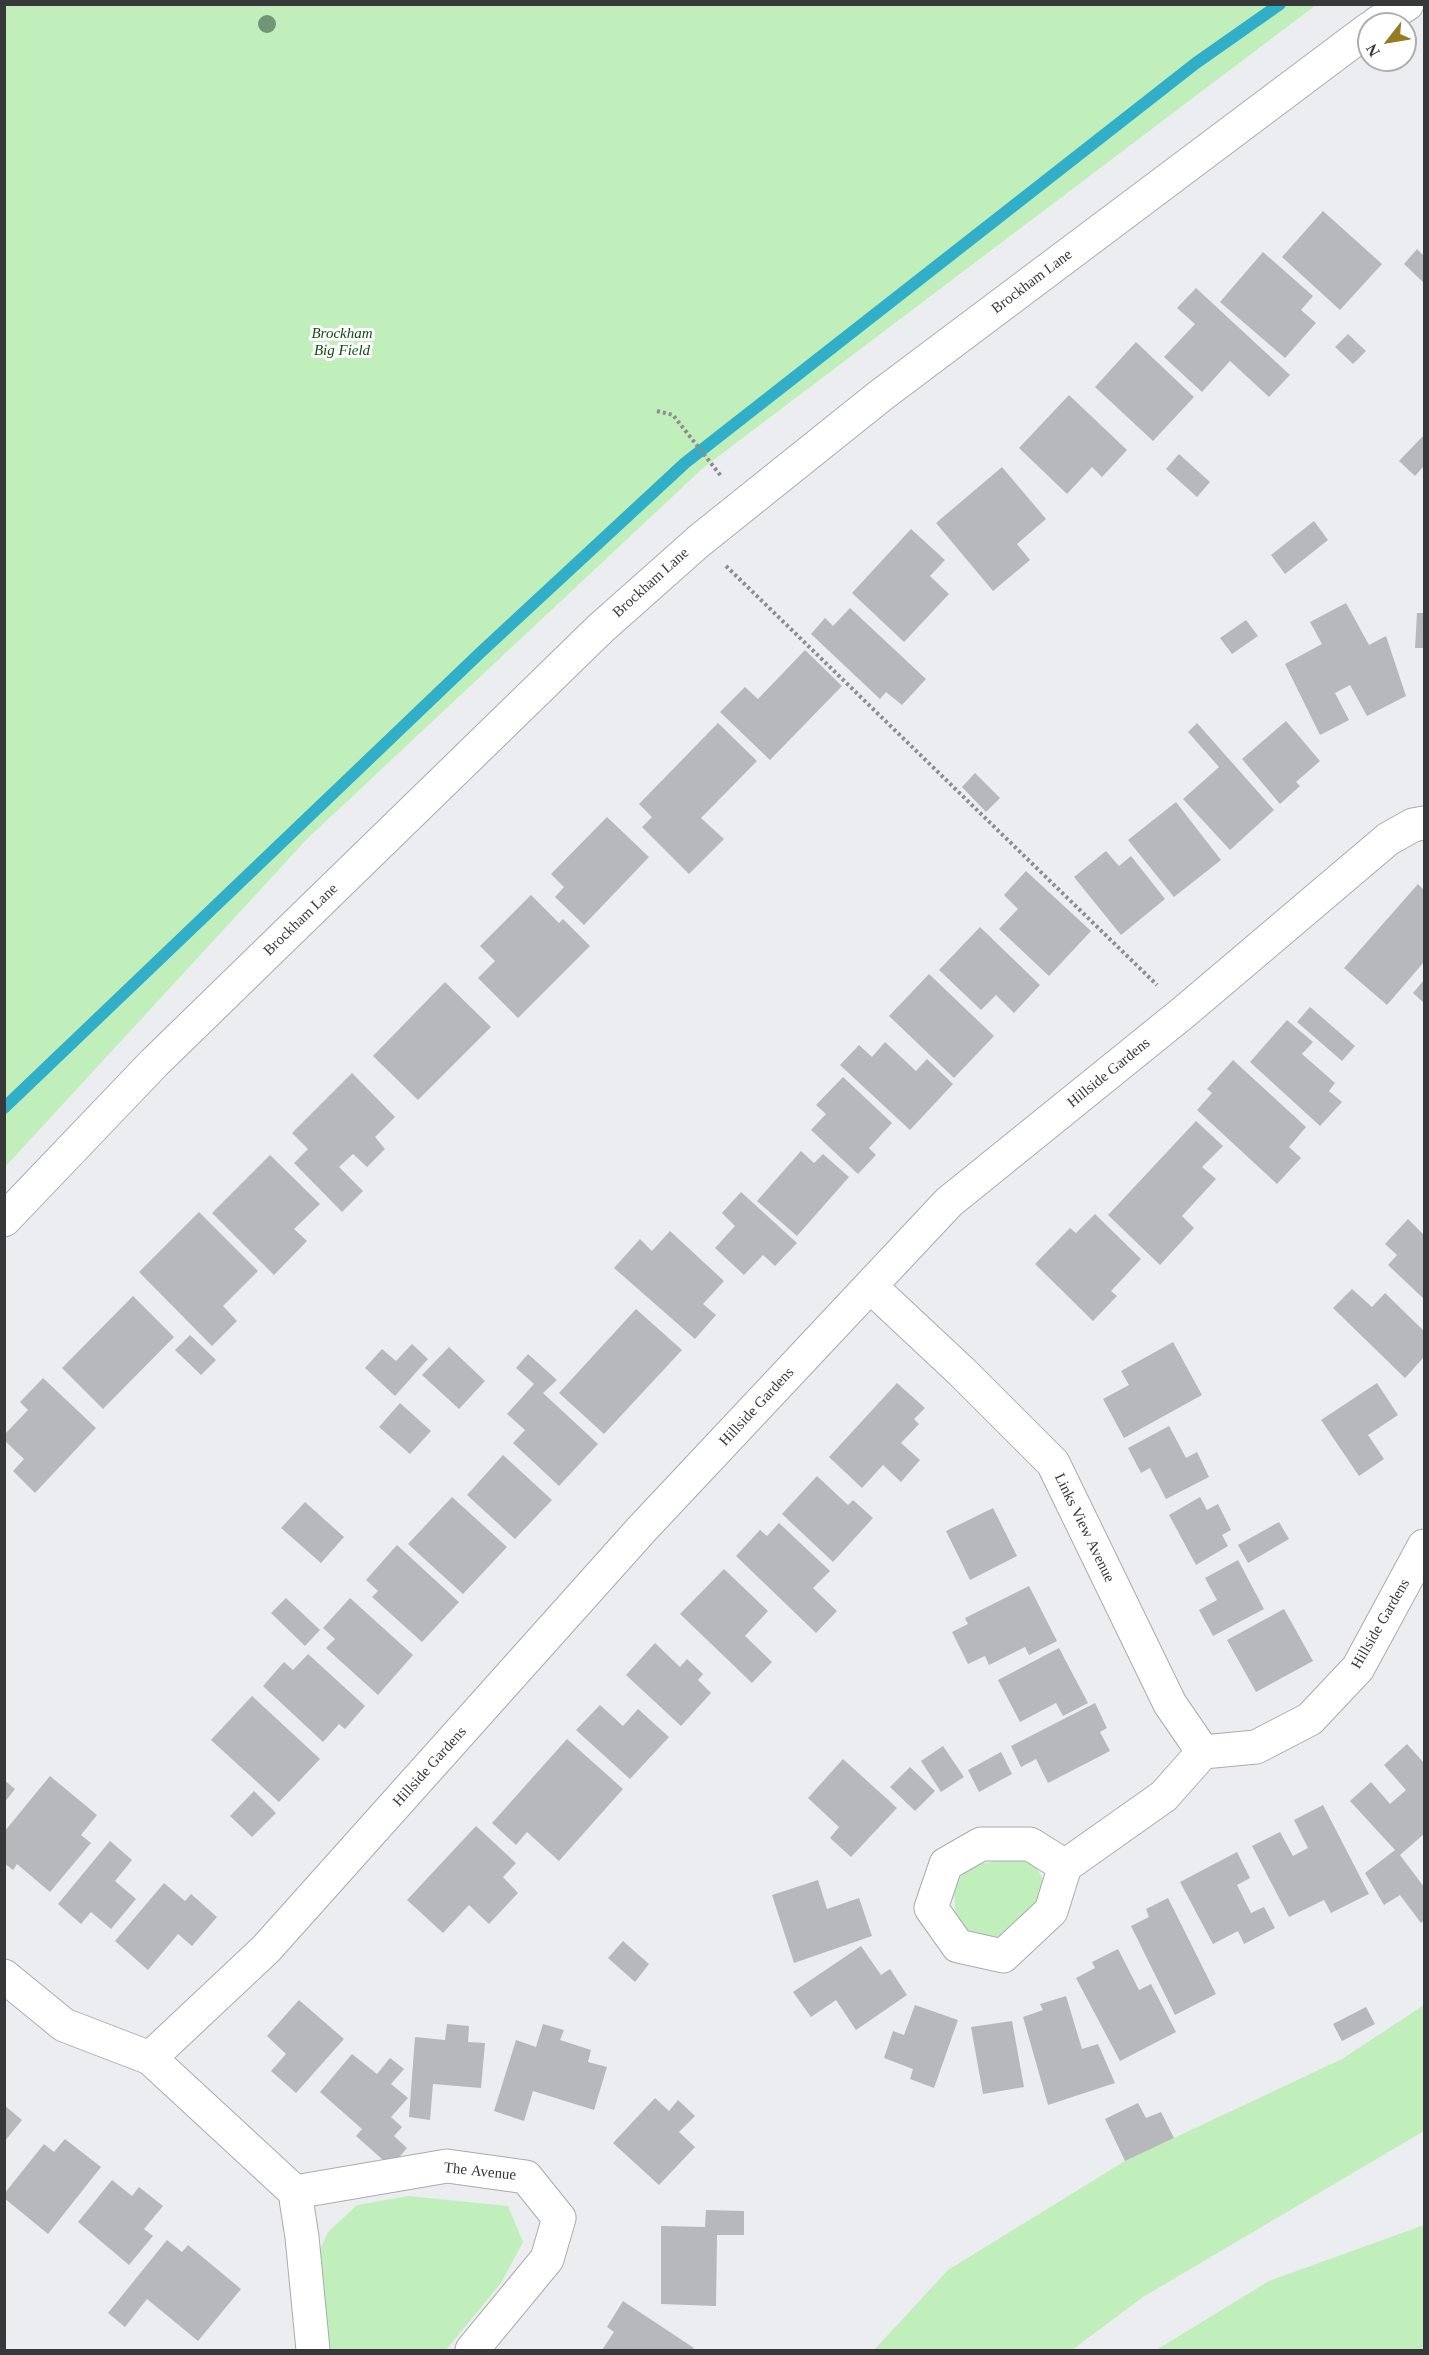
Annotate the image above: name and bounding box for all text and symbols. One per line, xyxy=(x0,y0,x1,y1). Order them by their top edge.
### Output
north arrow xyxy=(1357,12,1417,72)
text: N xyxy=(1363,41,1383,60)
street label: Brockham Lane xyxy=(988,246,1076,318)
park label: Brockham Big Field xyxy=(311,325,373,360)
street label: Brockham Lane xyxy=(609,544,693,622)
street label: Brockham Lane xyxy=(260,880,342,960)
street label: Hillside Gardens xyxy=(1064,1034,1154,1112)
street label: Hillside Gardens xyxy=(716,1364,798,1450)
street label: Links View Avenue xyxy=(1050,1471,1118,1585)
street label: Hillside Gardens xyxy=(1348,1576,1414,1672)
street label: Hillside Gardens xyxy=(389,1723,471,1811)
street label: The Avenue xyxy=(443,2159,517,2185)

